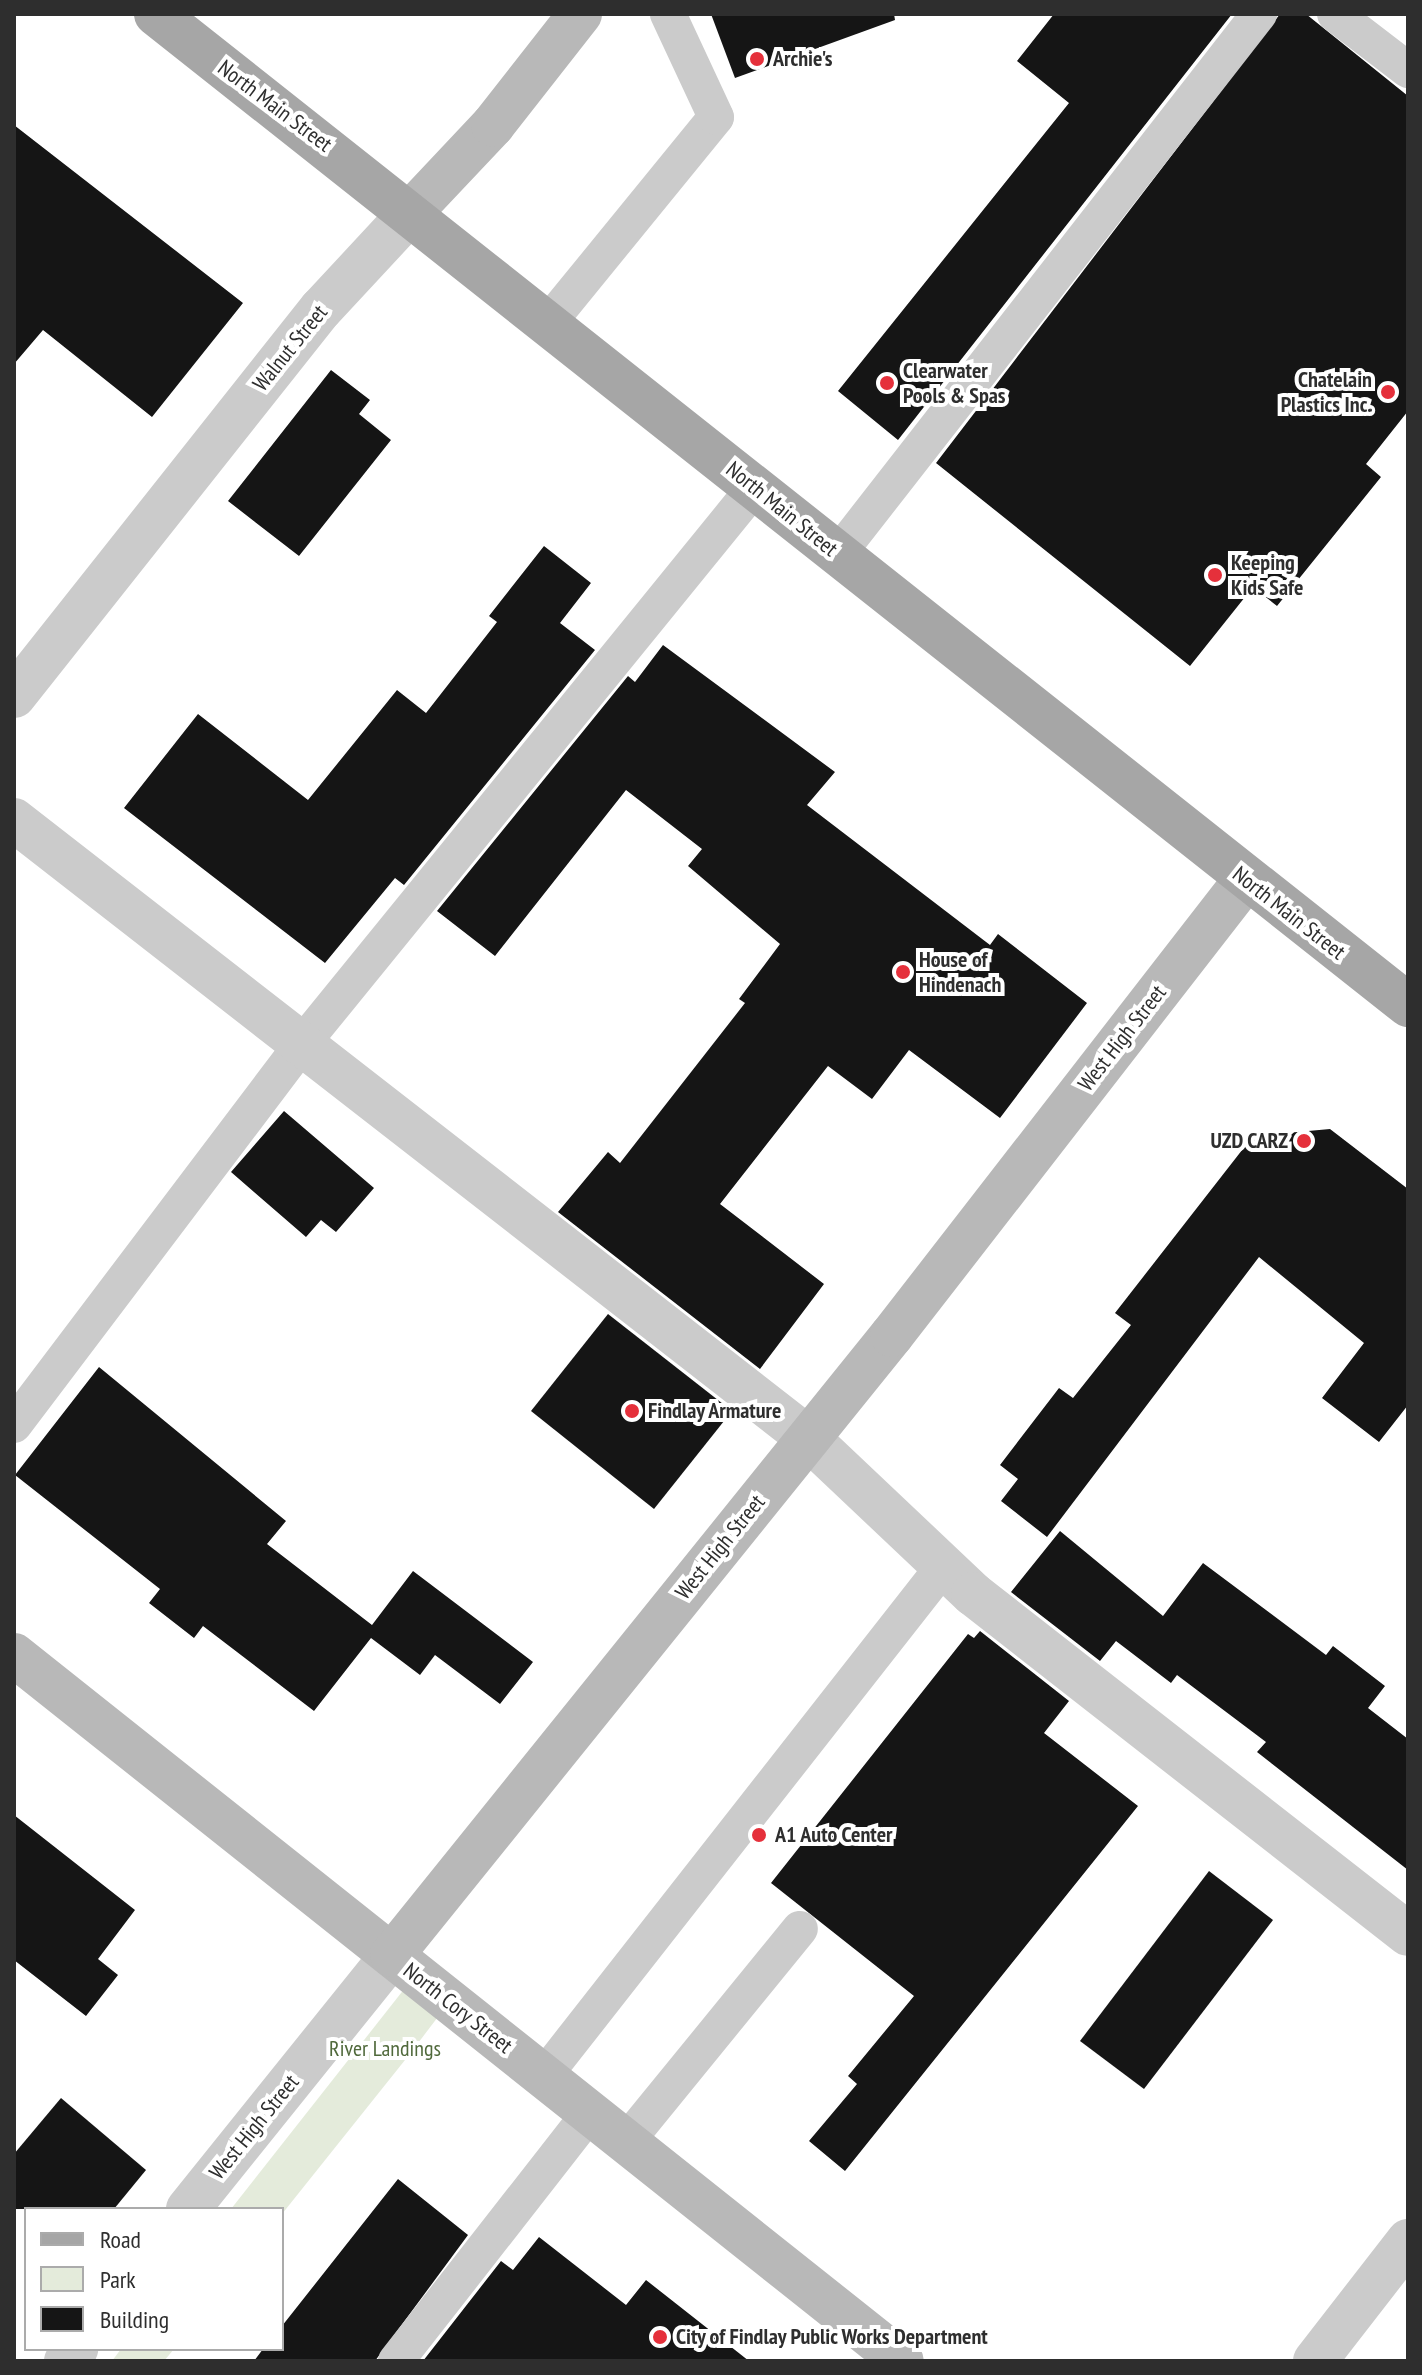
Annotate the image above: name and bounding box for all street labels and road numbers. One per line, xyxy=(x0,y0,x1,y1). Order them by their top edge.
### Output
street label: North Main Street xyxy=(213,55,337,157)
street label: Walnut Street xyxy=(247,300,333,396)
street label: North Main Street xyxy=(721,456,843,562)
street label: North Main Street xyxy=(1227,861,1351,965)
street label: West High Street xyxy=(1072,980,1172,1096)
street label: West High Street xyxy=(670,1489,770,1605)
street label: North Cory Street xyxy=(398,1957,518,2059)
street label: West High Street xyxy=(204,2069,304,2185)

